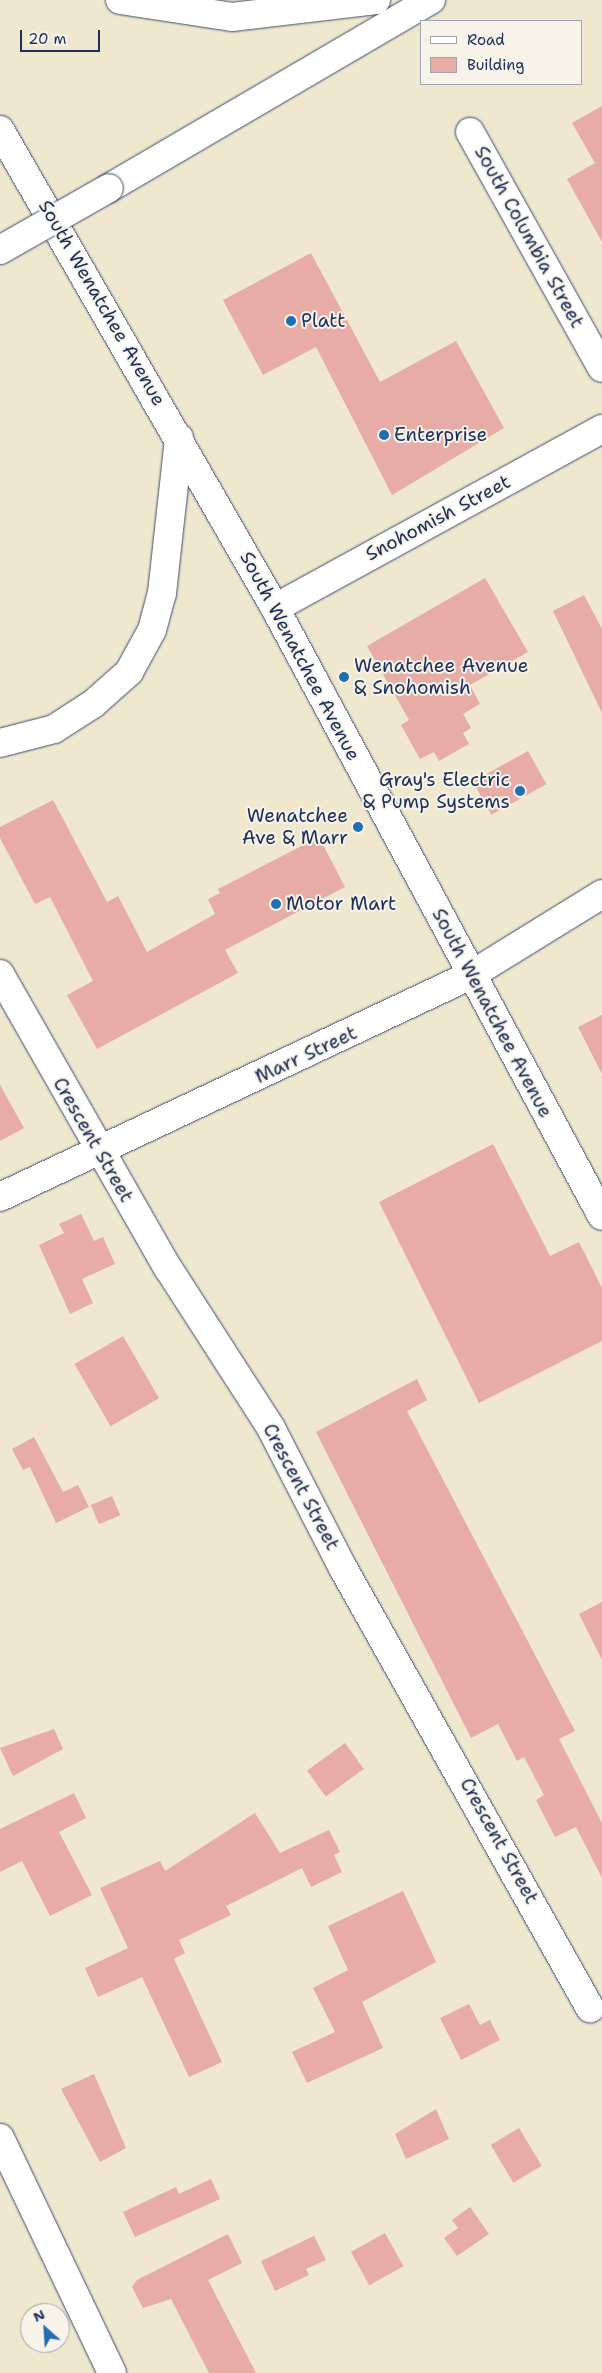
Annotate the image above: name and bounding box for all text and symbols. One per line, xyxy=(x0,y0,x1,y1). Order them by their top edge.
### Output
scale bar xyxy=(22,20,102,52)
legend xyxy=(420,20,582,85)
text: 20 m xyxy=(28,29,67,49)
text: Road xyxy=(467,30,505,50)
text: Building xyxy=(467,55,524,75)
street label: South Columbia Street xyxy=(469,142,589,332)
street label: South Wenatchee Avenue xyxy=(34,196,170,410)
place label: Platt xyxy=(301,310,346,332)
marker: Platt xyxy=(285,315,297,327)
place label: Enterprise xyxy=(394,424,487,446)
marker: Enterprise xyxy=(378,429,390,441)
street label: Snohomish Street xyxy=(362,470,514,566)
street label: South Wenatchee Avenue xyxy=(235,547,365,765)
place label: Wenatchee Avenue & Snohomish xyxy=(354,655,529,699)
marker: Wenatchee Avenue & Snohomish xyxy=(338,671,350,683)
place label: Gray's Electric & Pump Systems xyxy=(363,769,510,813)
marker: Gray's Electric & Pump Systems xyxy=(514,785,526,797)
place label: Wenatchee Ave & Marr xyxy=(242,805,348,849)
marker: Wenatchee Ave & Marr xyxy=(352,821,364,833)
place label: Motor Mart xyxy=(286,893,396,915)
marker: Motor Mart xyxy=(270,898,282,910)
street label: South Wenatchee Avenue xyxy=(427,904,557,1122)
street label: Marr Street xyxy=(252,1022,360,1088)
street label: Crescent Street xyxy=(48,1074,138,1206)
street label: Crescent Street xyxy=(258,1420,344,1554)
street label: Crescent Street xyxy=(455,1774,543,1908)
north arrow xyxy=(20,2303,70,2353)
text: N xyxy=(30,2305,48,2326)

